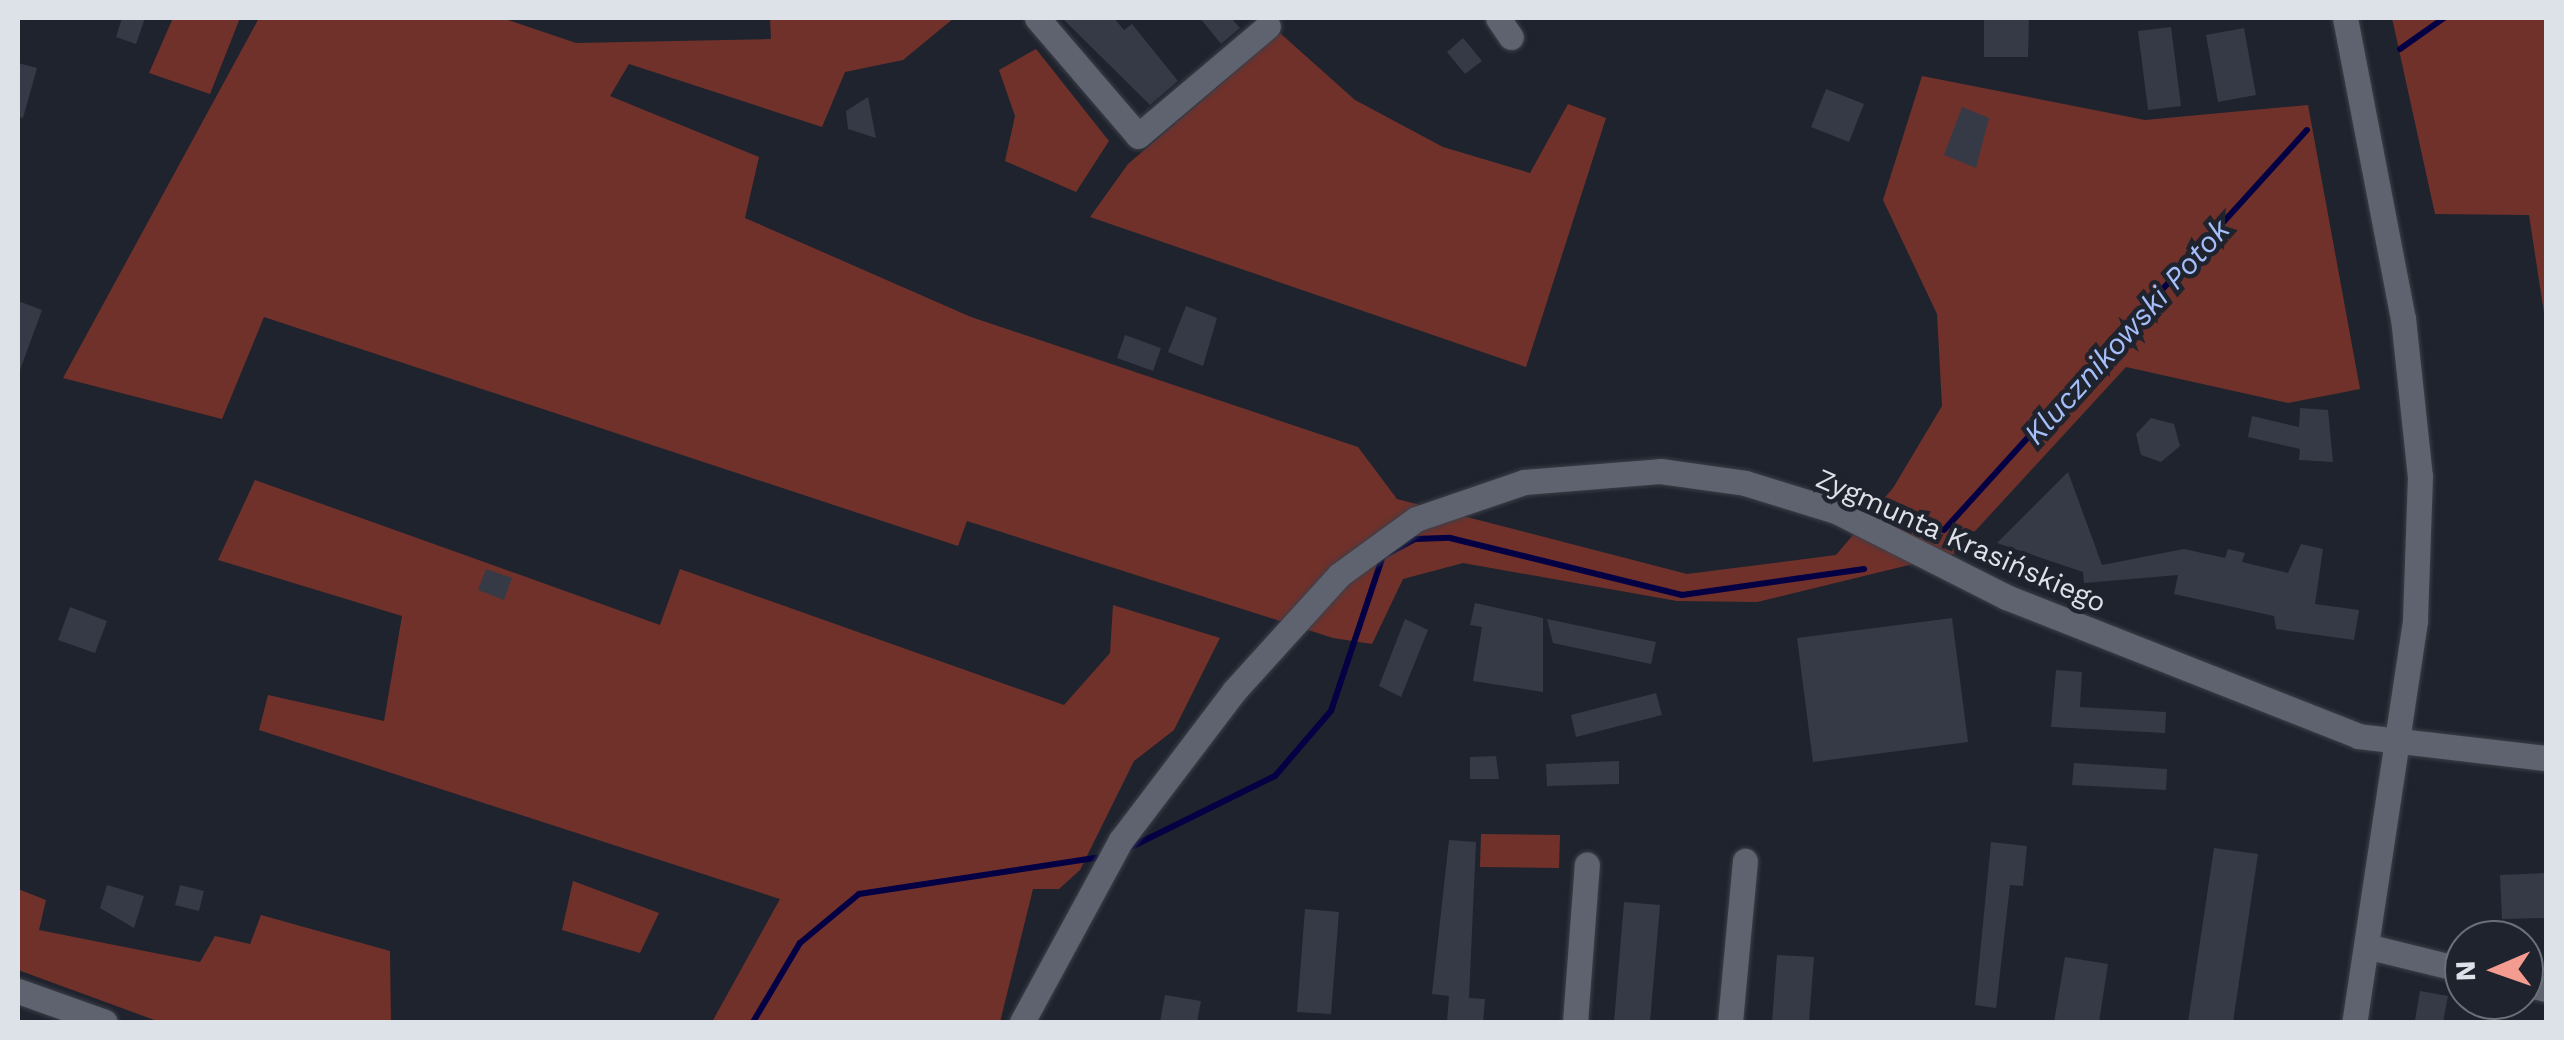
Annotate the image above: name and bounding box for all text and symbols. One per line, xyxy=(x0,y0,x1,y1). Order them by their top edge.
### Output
water label: Klucznikowski Potok xyxy=(2016,212,2238,452)
street label: Zygmunta Krasińskiego xyxy=(1811,462,2111,620)
north arrow xyxy=(2444,920,2544,1020)
text: N xyxy=(2449,960,2482,982)

